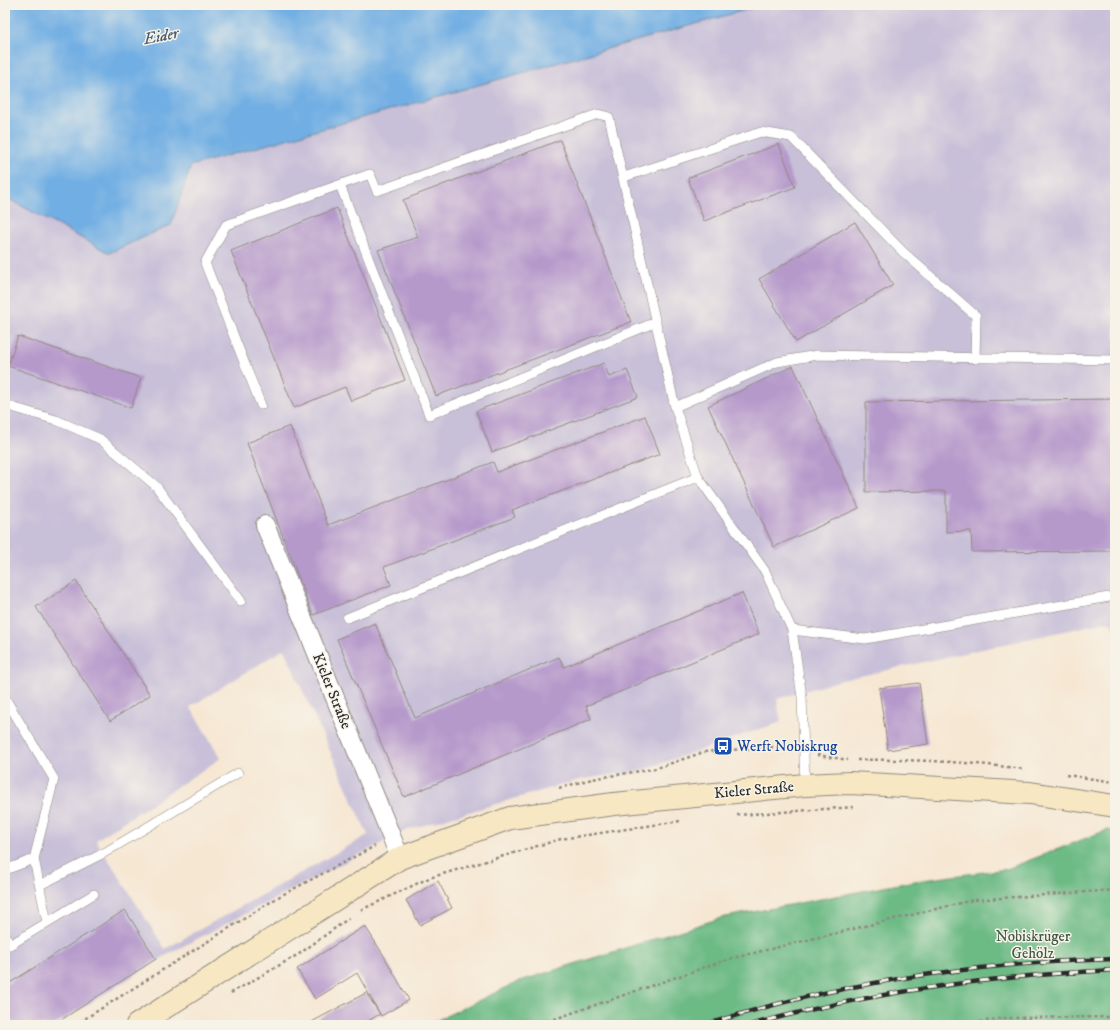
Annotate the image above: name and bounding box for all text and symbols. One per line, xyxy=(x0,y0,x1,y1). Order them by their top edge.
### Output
water label: Eider xyxy=(141,23,181,49)
street label: Kieler Straße xyxy=(308,650,356,732)
bus stop icon: Werft Nobiskrug xyxy=(712,735,734,757)
place label: Werft Nobiskrug xyxy=(736,737,838,756)
street label: Kieler Straße xyxy=(713,777,795,803)
park label: Nobiskrüger Gehölz xyxy=(996,927,1071,963)

